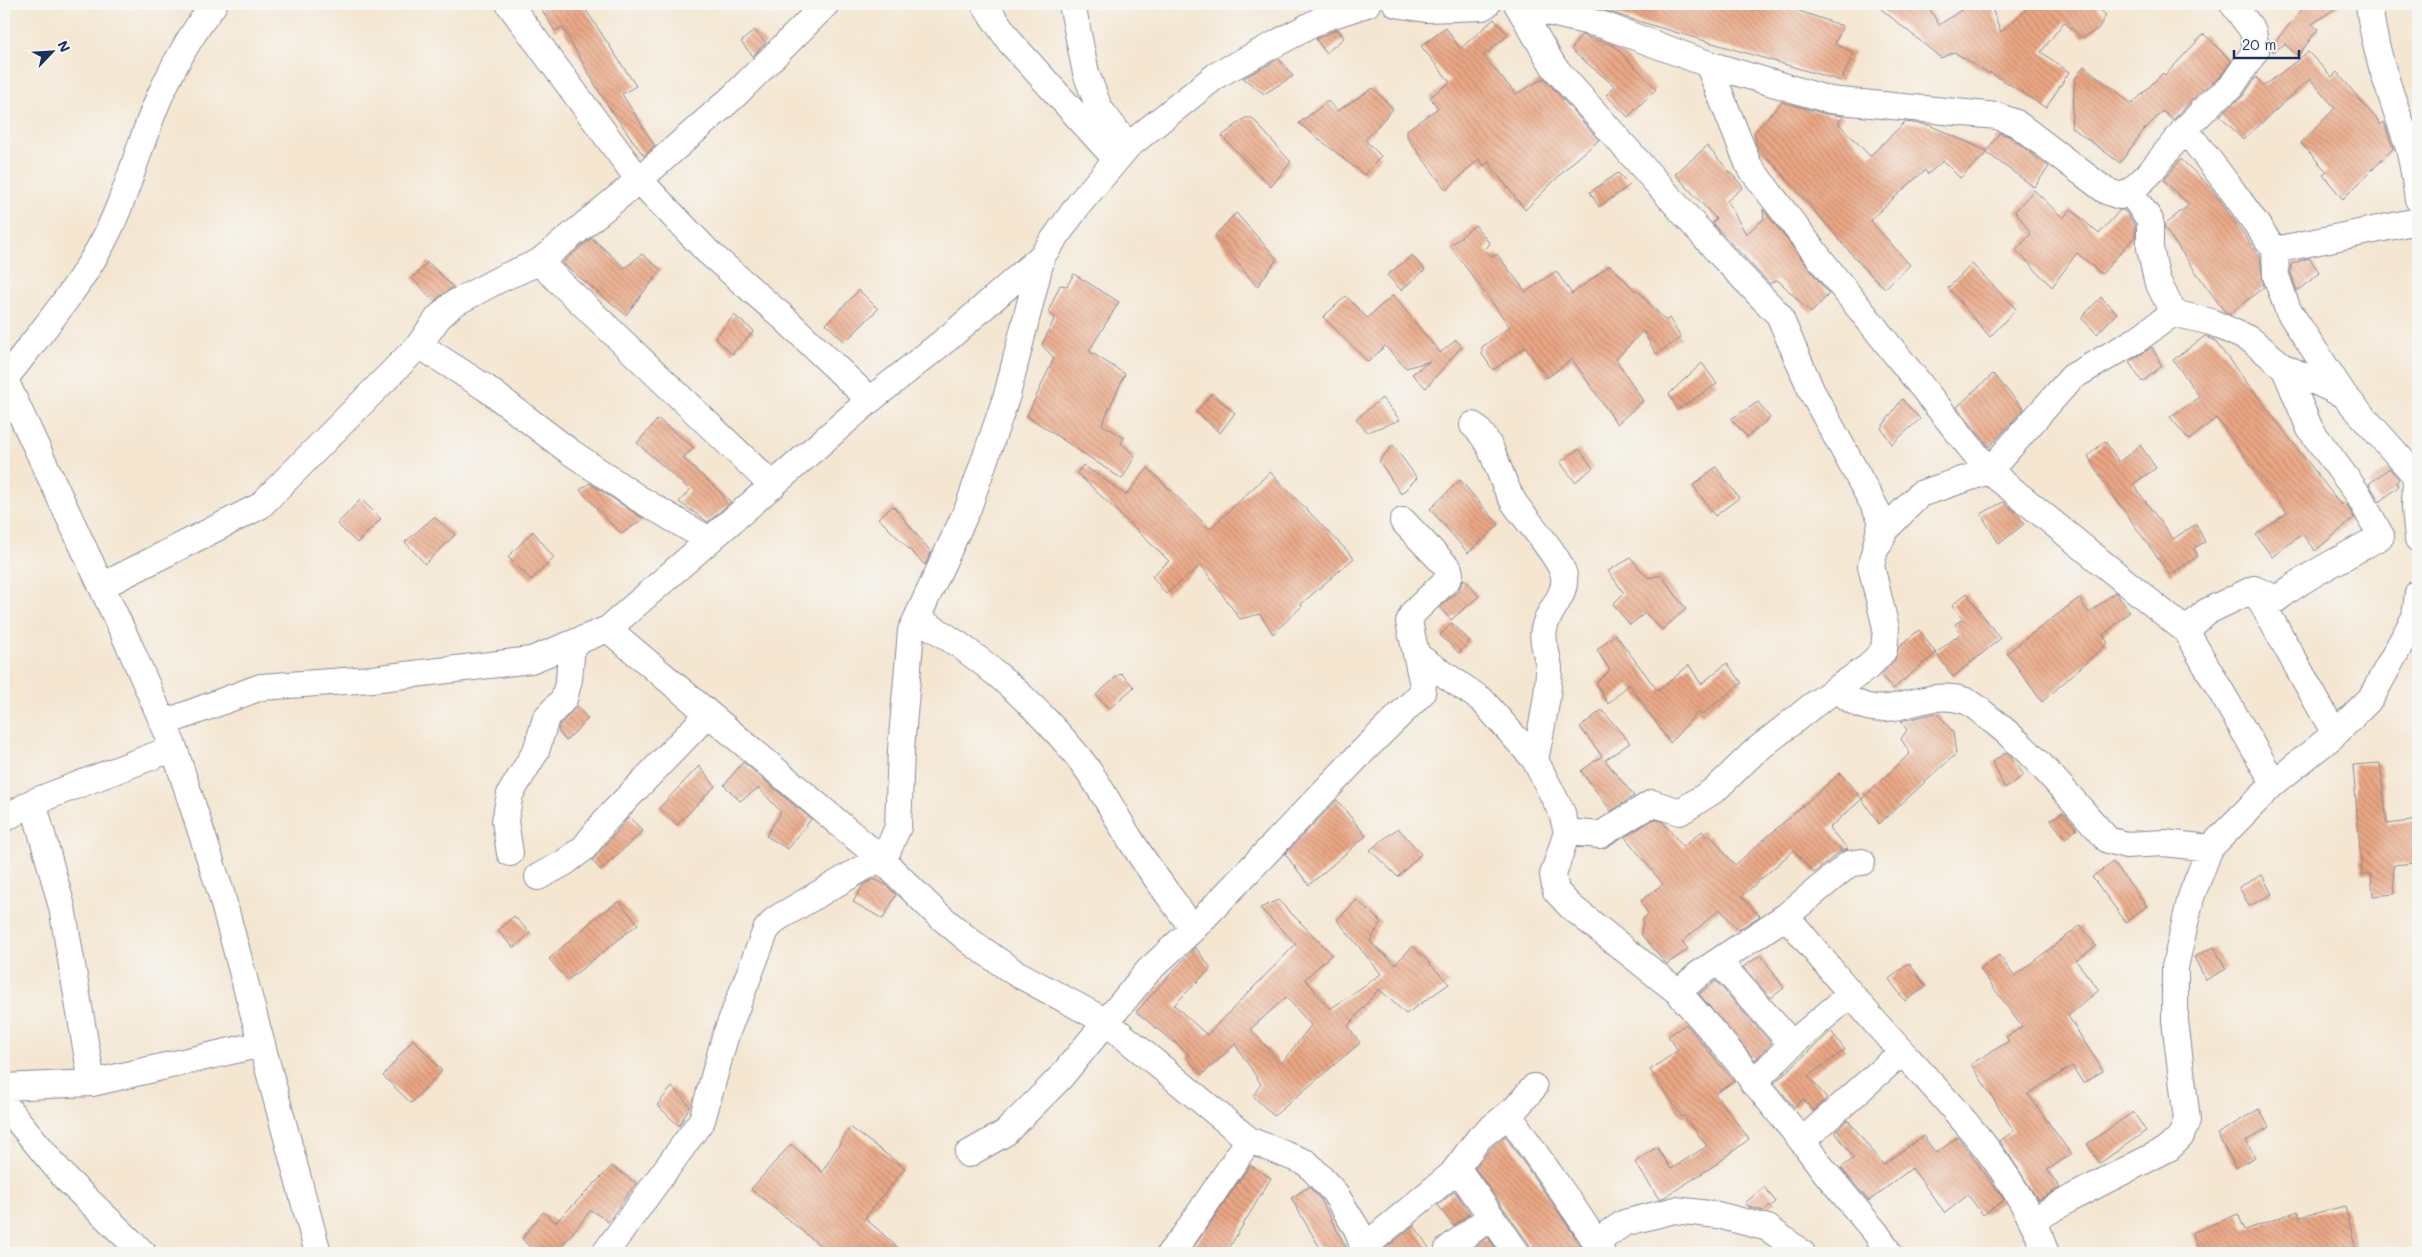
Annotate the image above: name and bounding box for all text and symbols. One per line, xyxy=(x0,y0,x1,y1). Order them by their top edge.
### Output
north arrow xyxy=(28,28,78,78)
scale bar xyxy=(2234,28,2300,60)
text: 20 m xyxy=(2242,34,2276,54)
text: N xyxy=(53,37,75,55)

